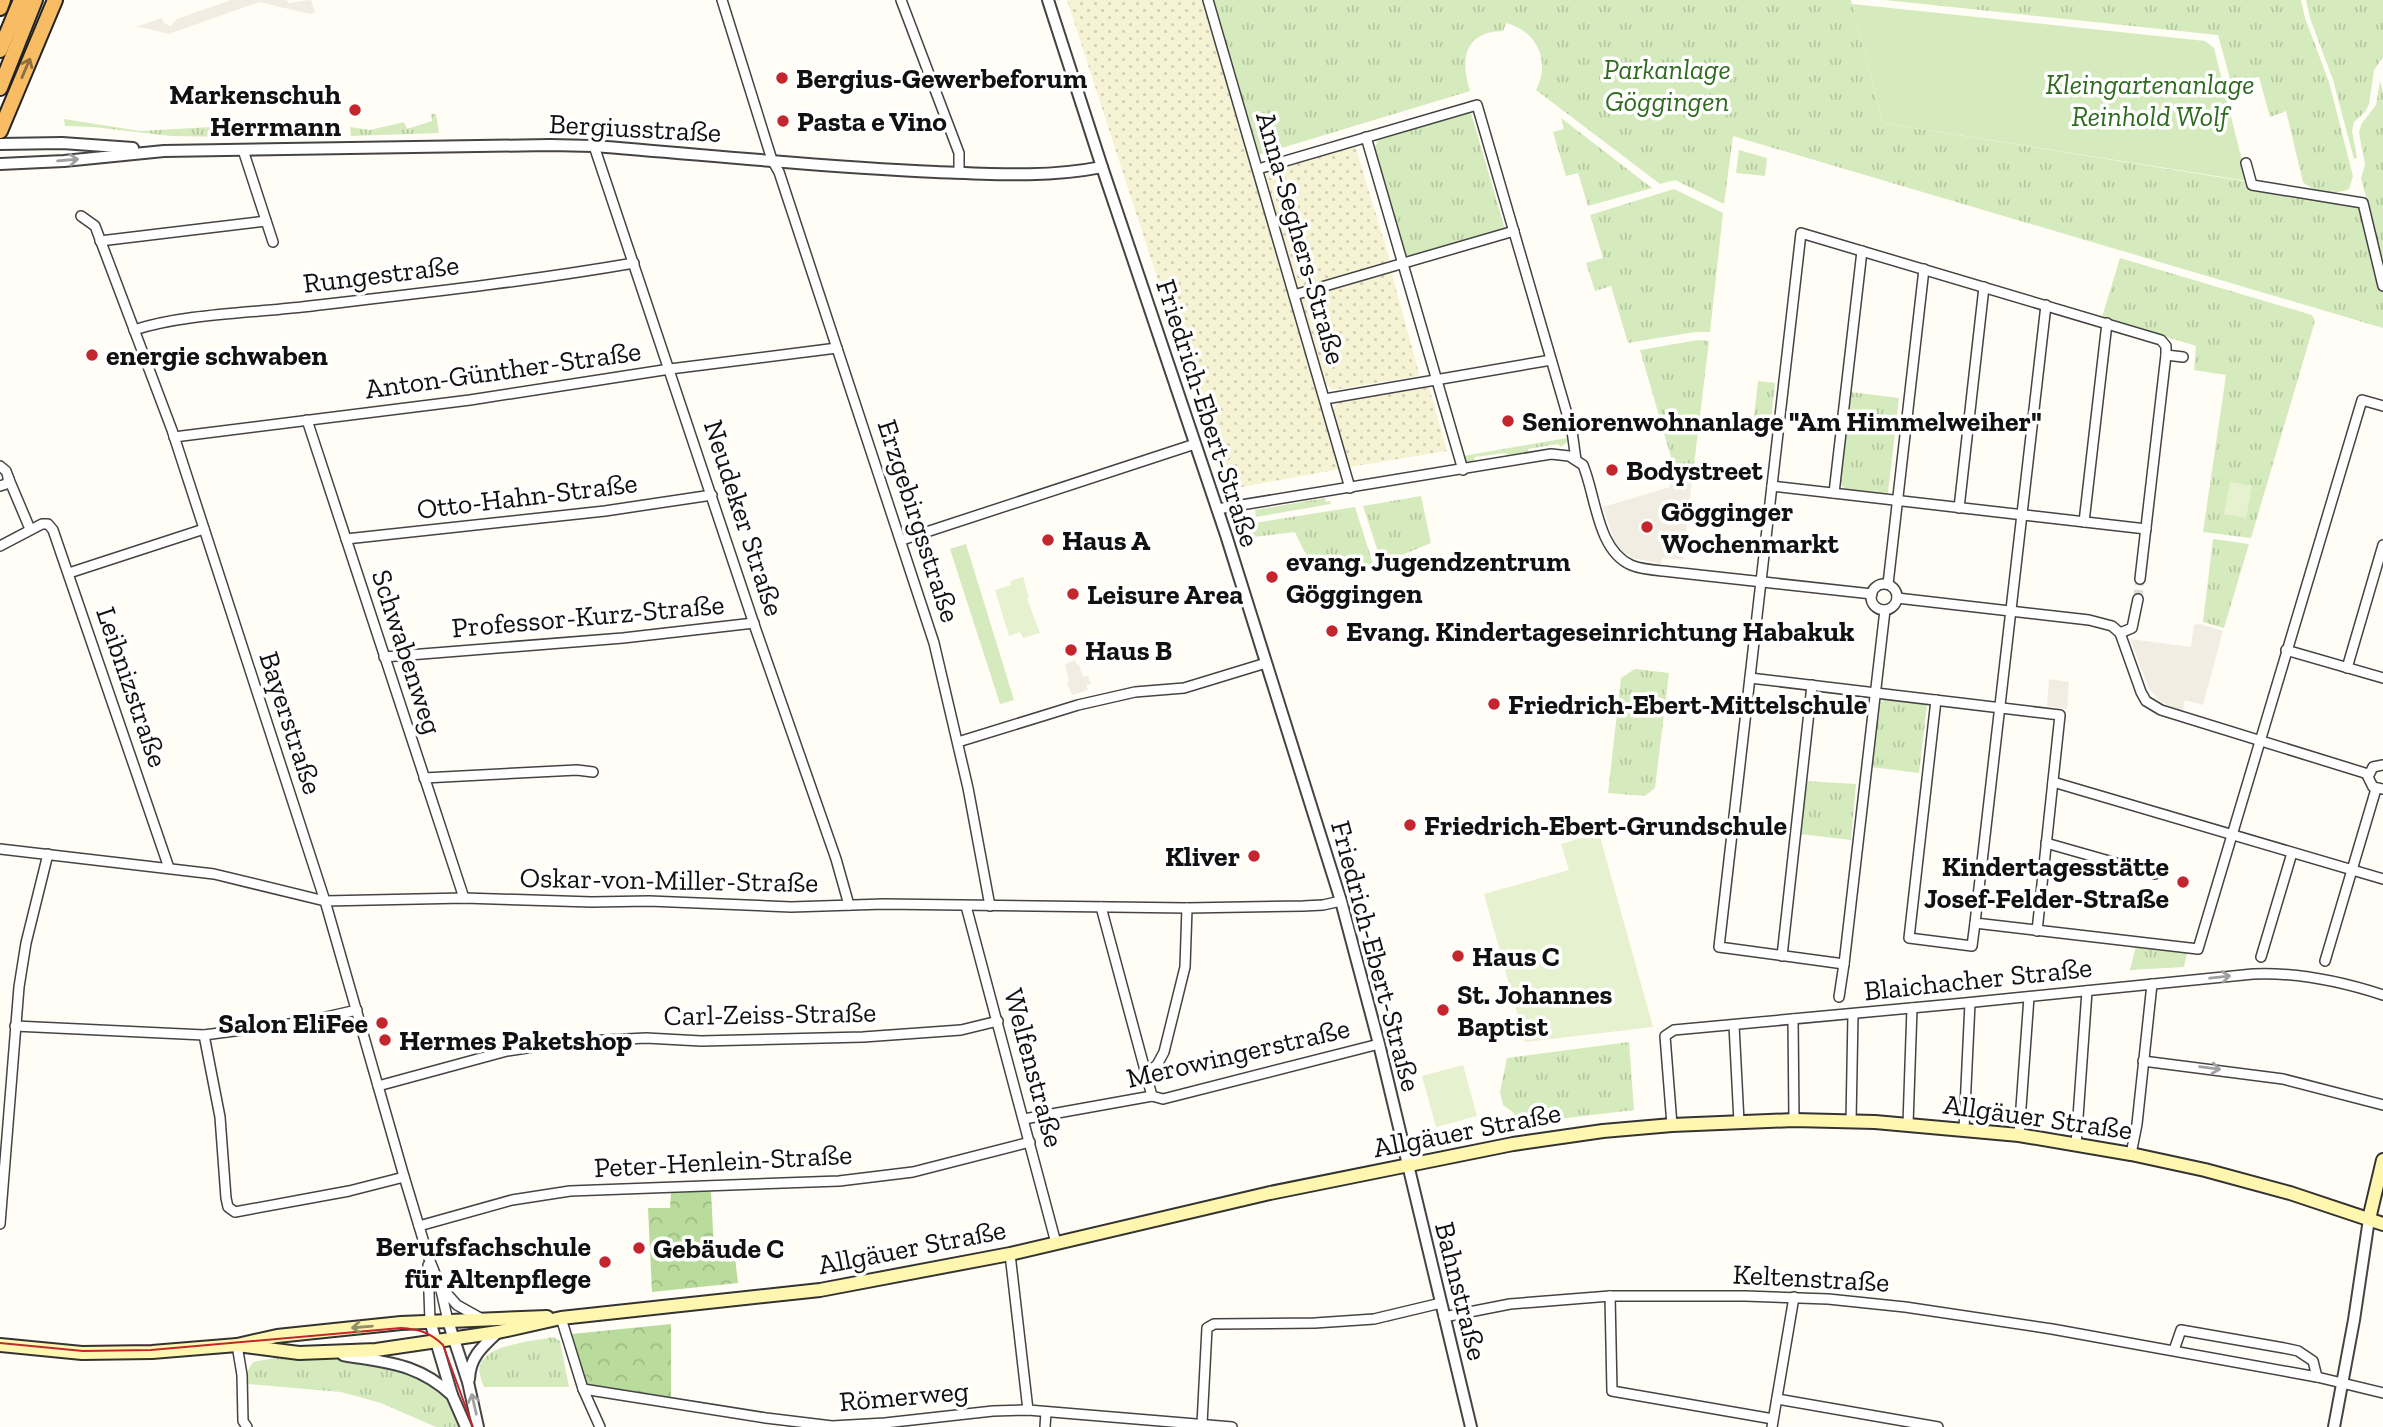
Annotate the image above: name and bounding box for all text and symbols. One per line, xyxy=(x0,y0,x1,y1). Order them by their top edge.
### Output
park label: Parkanlage Göggingen xyxy=(1603,53,1731,118)
one-way arrow xyxy=(20,57,33,79)
place label: Bergius-Gewerbeforum xyxy=(796,62,1088,95)
park label: Kleingartenanlage Reinhold Wolf xyxy=(2046,68,2254,133)
marker: Bergius-Gewerbeforum xyxy=(774,70,790,86)
place label: Markenschuh Herrmann xyxy=(169,78,341,143)
marker: Markenschuh Herrmann xyxy=(347,102,363,118)
place label: Pasta e Vino xyxy=(797,105,947,138)
street label: Bergiusstraße xyxy=(548,107,722,149)
street label: Anna-Seghers-Straße xyxy=(1249,108,1353,368)
marker: Pasta e Vino xyxy=(775,113,791,129)
one-way arrow xyxy=(56,153,79,166)
street label: Rungestraße xyxy=(301,248,461,300)
street label: Friedrich-Ebert-Straße xyxy=(1149,275,1267,551)
street label: Anton-Günther-Straße xyxy=(363,334,643,406)
place label: energie schwaben xyxy=(106,339,328,372)
marker: energie schwaben xyxy=(84,347,100,363)
place label: Seniorenwohnanlage "Am Himmelweiher" xyxy=(1522,405,2042,438)
marker: Seniorenwohnanlage "Am Himmelweiher" xyxy=(1500,413,1516,429)
street label: Erzgebirgsstraße xyxy=(871,415,967,627)
street label: Neudeker Straße xyxy=(697,416,791,620)
place label: Bodystreet xyxy=(1626,454,1763,487)
marker: Bodystreet xyxy=(1604,462,1620,478)
street label: Otto-Hahn-Straße xyxy=(415,466,639,526)
place label: Gögginger Wochenmarkt xyxy=(1661,495,1840,560)
marker: Gögginger Wochenmarkt xyxy=(1639,519,1655,535)
place label: Haus A xyxy=(1062,524,1151,557)
marker: Haus A xyxy=(1040,532,1056,548)
place label: evang. Jugendzentrum Göggingen xyxy=(1286,545,1571,610)
street label: Schwabenweg xyxy=(365,565,449,739)
marker: evang. Jugendzentrum Göggingen xyxy=(1264,569,1280,585)
place label: Leisure Area xyxy=(1087,578,1243,611)
marker: Leisure Area xyxy=(1065,586,1081,602)
street label: Professor-Kurz-Straße xyxy=(450,588,726,644)
street label: Leibnizstraße xyxy=(89,602,175,772)
place label: Evang. Kindertageseinrichtung Habakuk xyxy=(1346,615,1855,648)
marker: Evang. Kindertageseinrichtung Habakuk xyxy=(1324,623,1340,639)
place label: Haus B xyxy=(1085,634,1172,667)
marker: Haus B xyxy=(1063,642,1079,658)
street label: Bayerstraße xyxy=(252,647,330,799)
place label: Friedrich-Ebert-Mittelschule xyxy=(1508,688,1867,721)
marker: Friedrich-Ebert-Mittelschule xyxy=(1486,696,1502,712)
place label: Friedrich-Ebert-Grundschule xyxy=(1424,809,1787,842)
street label: Friedrich-Ebert-Straße xyxy=(1324,817,1428,1095)
marker: Friedrich-Ebert-Grundschule xyxy=(1402,817,1418,833)
place label: Kliver xyxy=(1165,840,1240,873)
marker: Kliver xyxy=(1246,848,1262,864)
place label: Kindertagesstätte Josef-Felder-Straße xyxy=(1924,850,2169,915)
street label: Oskar-von-Miller-Straße xyxy=(519,861,819,899)
marker: Kindertagesstätte Josef-Felder-Straße xyxy=(2175,874,2191,890)
place label: Haus C xyxy=(1472,940,1560,973)
marker: Haus C xyxy=(1450,948,1466,964)
street label: Blaichacher Straße xyxy=(1862,951,2094,1007)
one-way arrow xyxy=(2208,971,2230,984)
place label: St. Johannes Baptist xyxy=(1457,978,1612,1043)
street label: Welfenstraße xyxy=(997,985,1071,1151)
street label: Carl-Zeiss-Straße xyxy=(663,996,877,1032)
marker: St. Johannes Baptist xyxy=(1435,1002,1451,1018)
place label: Salon EliFee xyxy=(218,1007,368,1040)
street label: Merowingerstraße xyxy=(1123,1011,1353,1095)
marker: Salon EliFee xyxy=(374,1015,390,1031)
place label: Hermes Paketshop xyxy=(399,1024,632,1057)
marker: Hermes Paketshop xyxy=(377,1032,393,1048)
one-way arrow xyxy=(2199,1062,2221,1075)
street label: Allgäuer Straße xyxy=(1941,1087,2135,1147)
street label: Allgäuer Straße xyxy=(1370,1096,1564,1164)
street label: Peter-Henlein-Straße xyxy=(593,1138,853,1184)
street label: Allgäuer Straße xyxy=(815,1213,1009,1281)
street label: Bahnstraße xyxy=(1428,1218,1494,1364)
place label: Berufsfachschule für Altenpflege xyxy=(375,1230,591,1295)
place label: Gebäude C xyxy=(653,1232,784,1265)
marker: Gebäude C xyxy=(631,1240,647,1256)
marker: Berufsfachschule für Altenpflege xyxy=(597,1254,613,1270)
street label: Keltenstraße xyxy=(1732,1257,1890,1299)
one-way arrow xyxy=(352,1321,374,1334)
street label: Römerweg xyxy=(838,1374,970,1418)
one-way arrow xyxy=(466,1393,480,1416)

